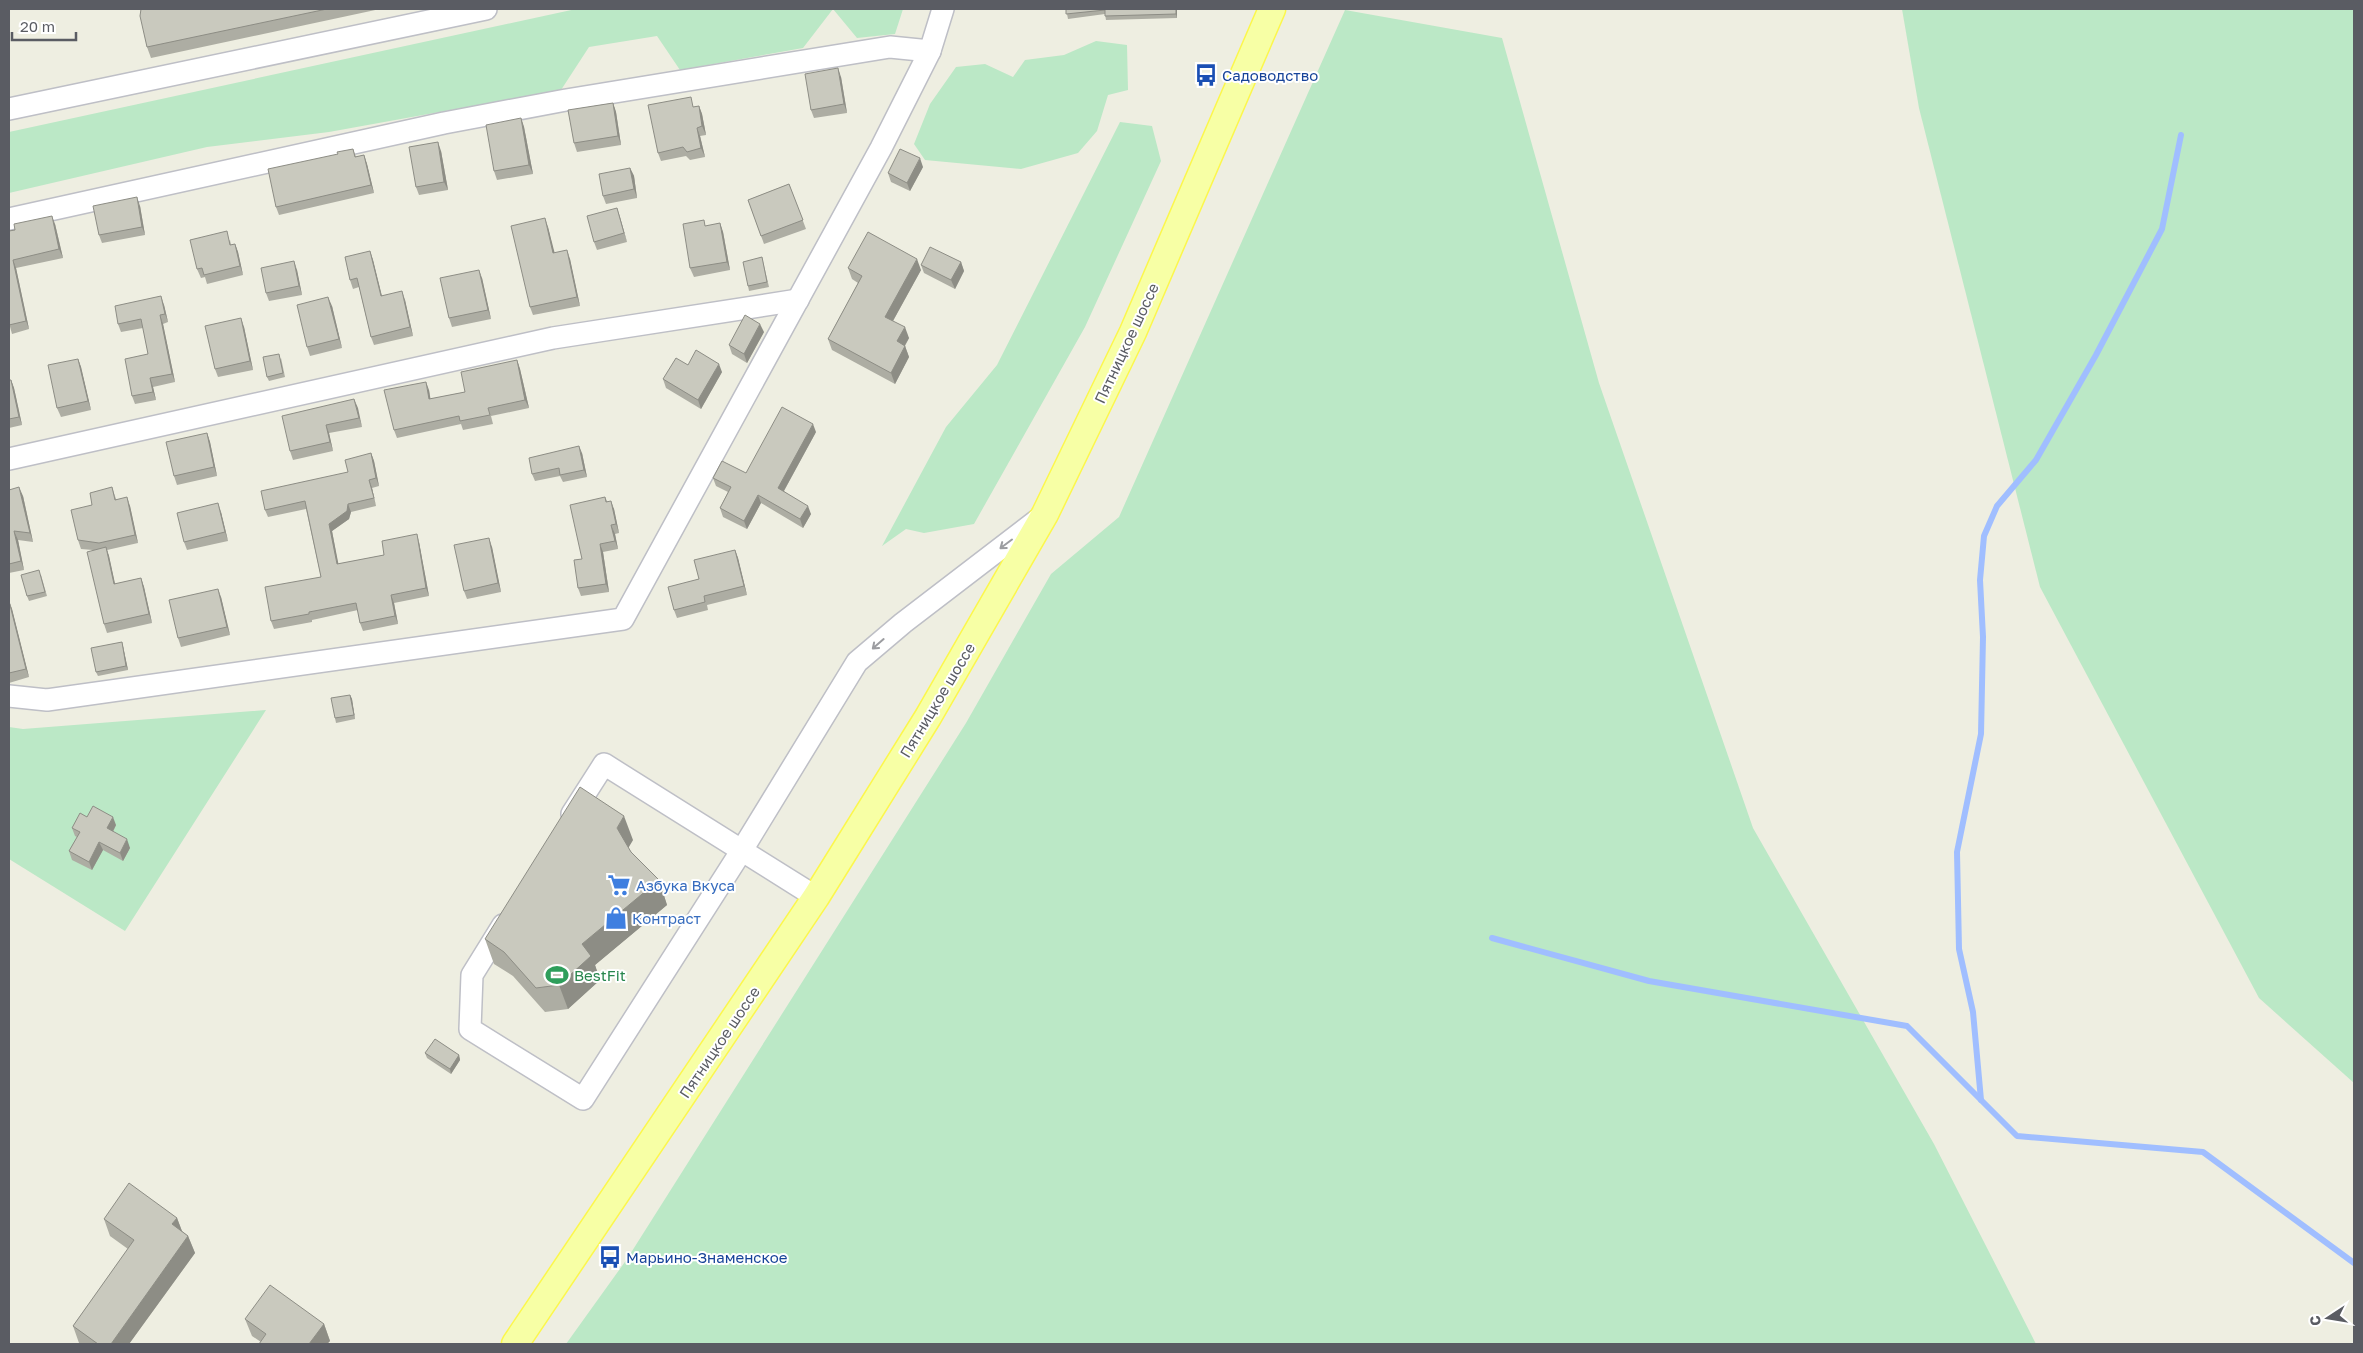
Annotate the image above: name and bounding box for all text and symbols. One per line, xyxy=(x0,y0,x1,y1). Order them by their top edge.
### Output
scale bar xyxy=(12,10,76,42)
text: 20 m xyxy=(20,17,55,35)
bus stop icon: Садоводство xyxy=(1193,62,1219,88)
place label: Садоводство xyxy=(1222,66,1318,84)
street label: Пятницкое шоссе xyxy=(1090,280,1162,406)
one-way arrow xyxy=(1000,538,1013,549)
one-way arrow xyxy=(872,638,885,650)
street label: Пятницкое шоссе xyxy=(896,639,979,761)
supermarket icon: Азбука Вкуса xyxy=(606,872,632,898)
place label: Азбука Вкуса xyxy=(636,876,735,894)
shop icon: Контраст xyxy=(603,905,629,931)
place label: Контраст xyxy=(632,909,702,927)
sports icon: BestFit xyxy=(544,962,570,988)
place label: BestFit xyxy=(574,966,626,984)
street label: Пятницкое шоссе xyxy=(675,983,763,1101)
bus stop icon: Марьино-Знаменское xyxy=(597,1244,623,1270)
place label: Марьино-Знаменское xyxy=(626,1248,788,1266)
north arrow xyxy=(2303,1293,2353,1343)
text: С xyxy=(2305,1314,2324,1327)

